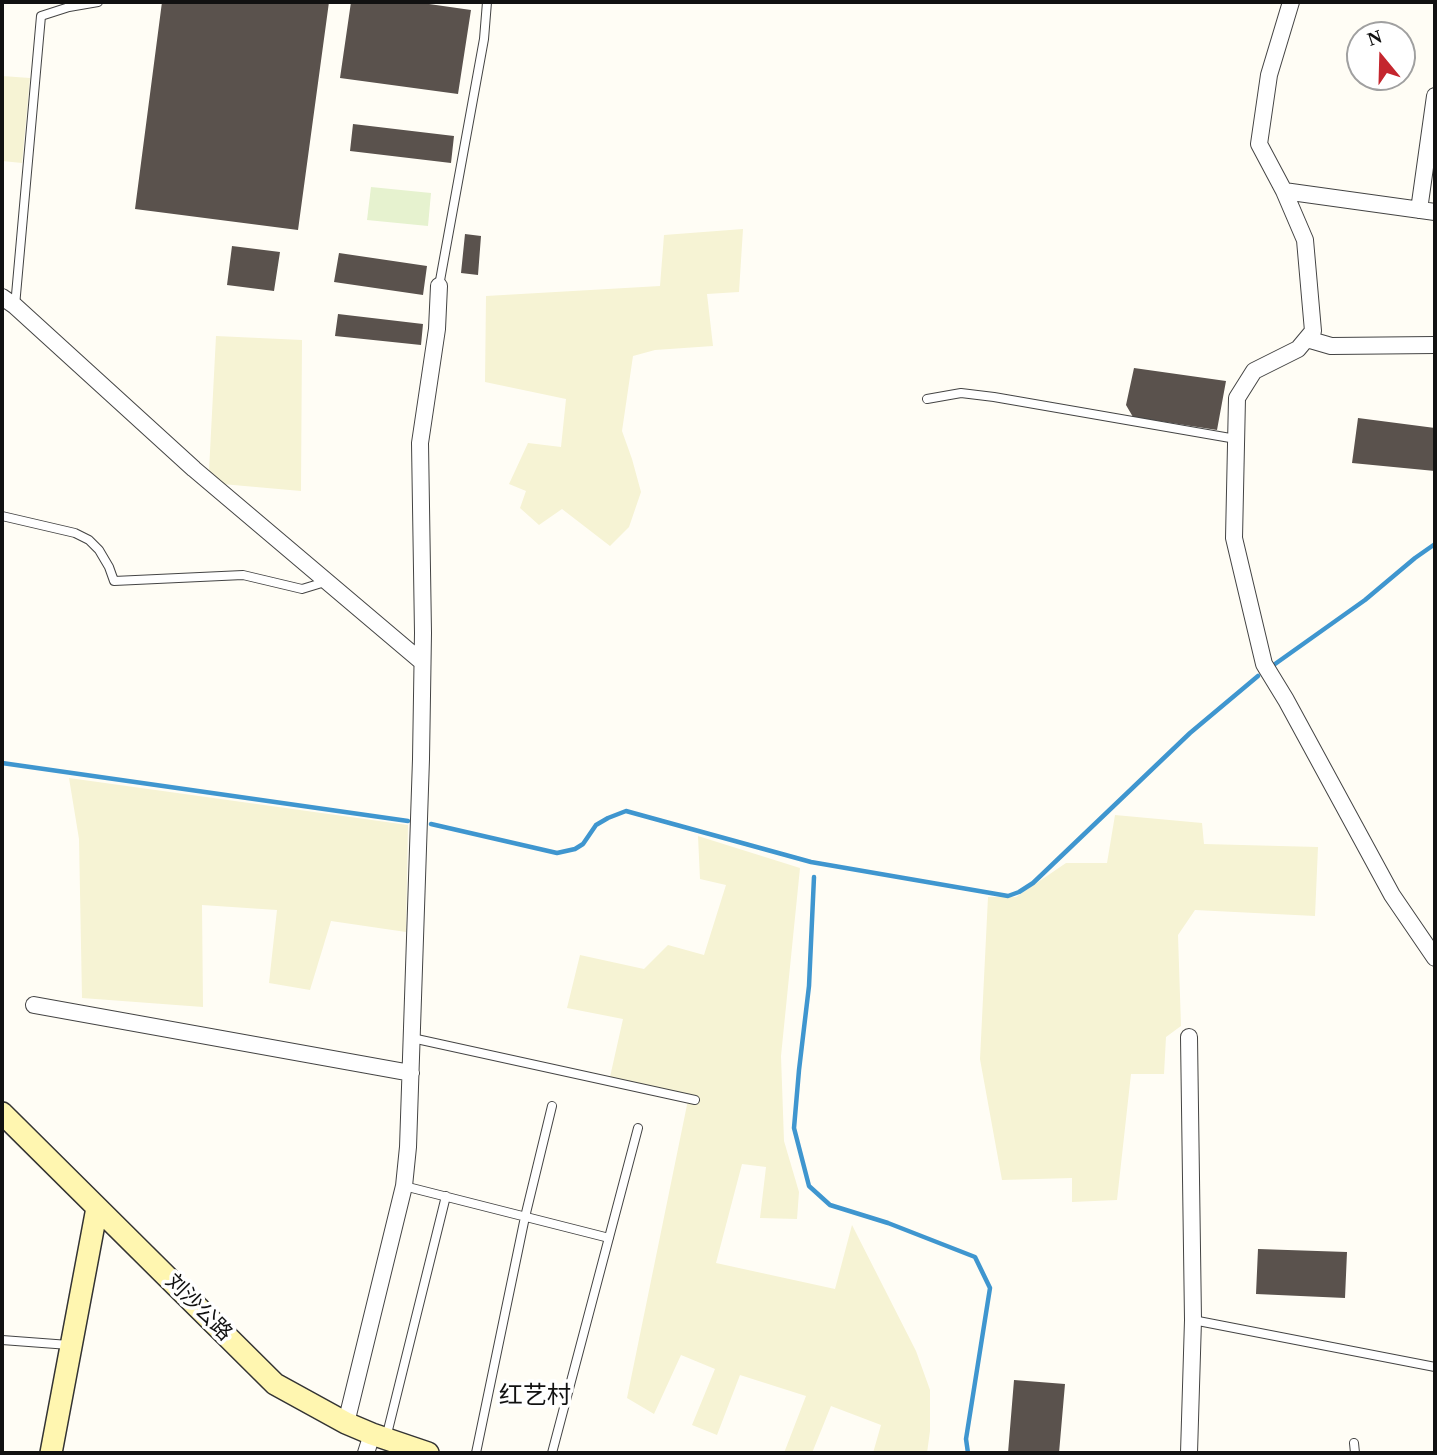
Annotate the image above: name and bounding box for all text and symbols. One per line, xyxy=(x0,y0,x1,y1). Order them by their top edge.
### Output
north arrow xyxy=(1346,21,1416,91)
text: N xyxy=(1365,25,1385,50)
street label: 刘沙公路 xyxy=(159,1269,237,1347)
district label: 红艺村 xyxy=(499,1383,571,1411)

